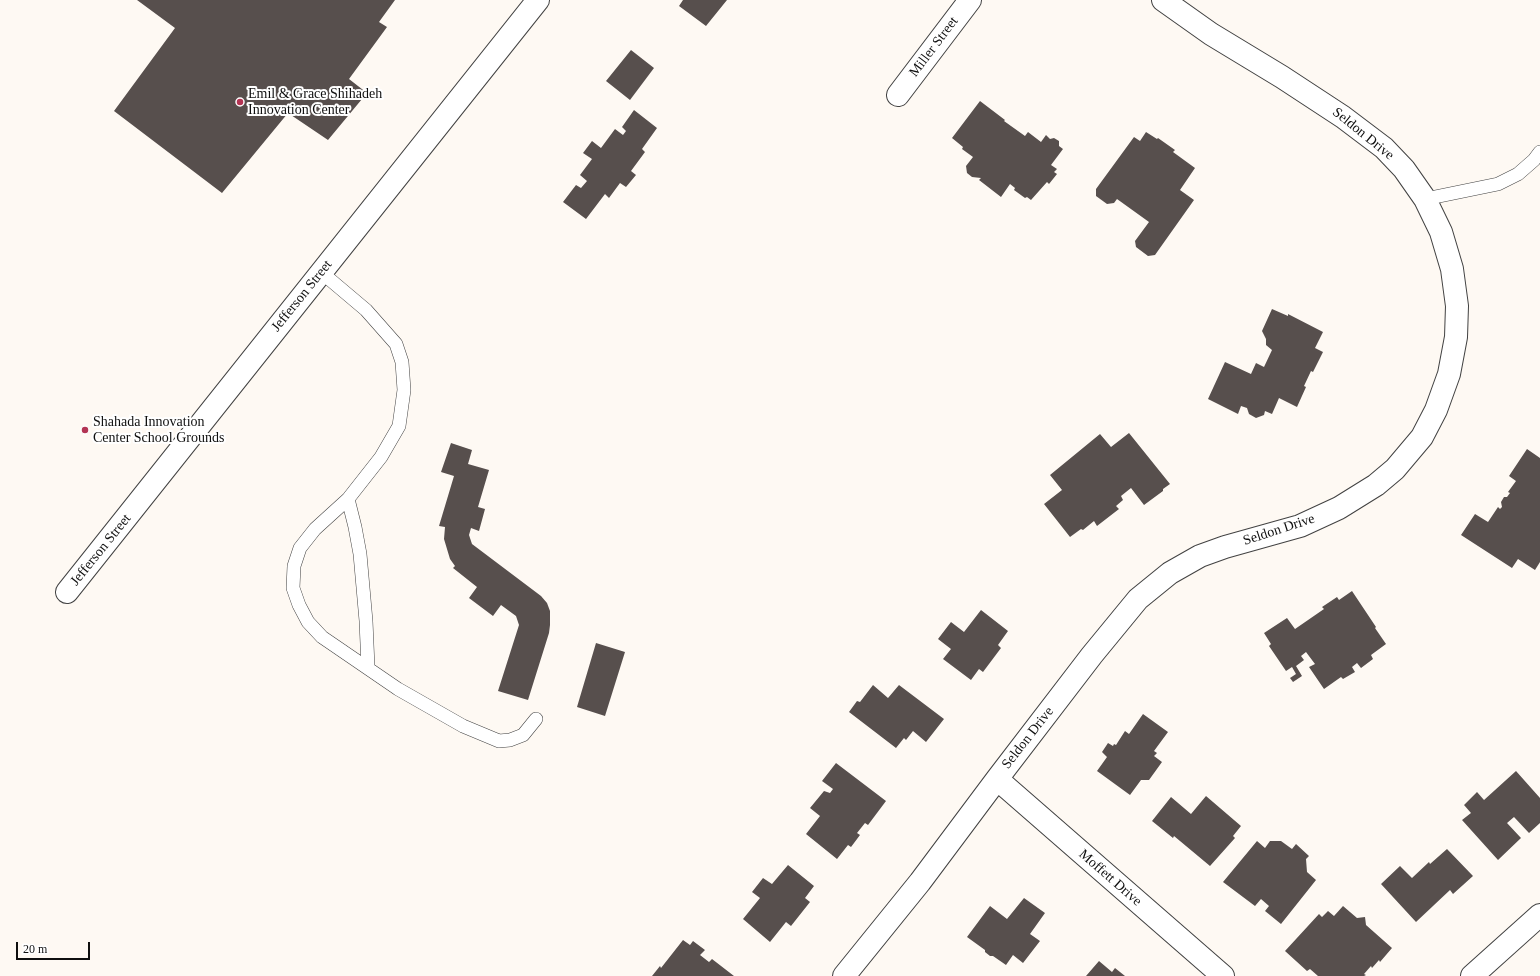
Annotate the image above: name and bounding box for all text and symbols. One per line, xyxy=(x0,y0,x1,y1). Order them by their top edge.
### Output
street label: Miller Street xyxy=(906,14,962,80)
place label: Emil & Grace Shihadeh Innovation Center xyxy=(248,86,382,118)
marker: Emil & Grace Shihadeh Innovation Center xyxy=(235,97,245,107)
street label: Seldon Drive xyxy=(1329,104,1397,164)
street label: Jefferson Street xyxy=(268,257,336,335)
place label: Shahada Innovation Center School Grounds xyxy=(93,414,224,446)
marker: Shahada Innovation Center School Grounds xyxy=(80,425,90,435)
street label: Jefferson Street xyxy=(67,511,135,589)
street label: Seldon Drive xyxy=(1241,511,1317,549)
street label: Seldon Drive xyxy=(999,704,1057,772)
street label: Moffett Drive xyxy=(1075,846,1145,910)
scale bar xyxy=(18,934,92,960)
text: 20 m xyxy=(23,942,47,956)

